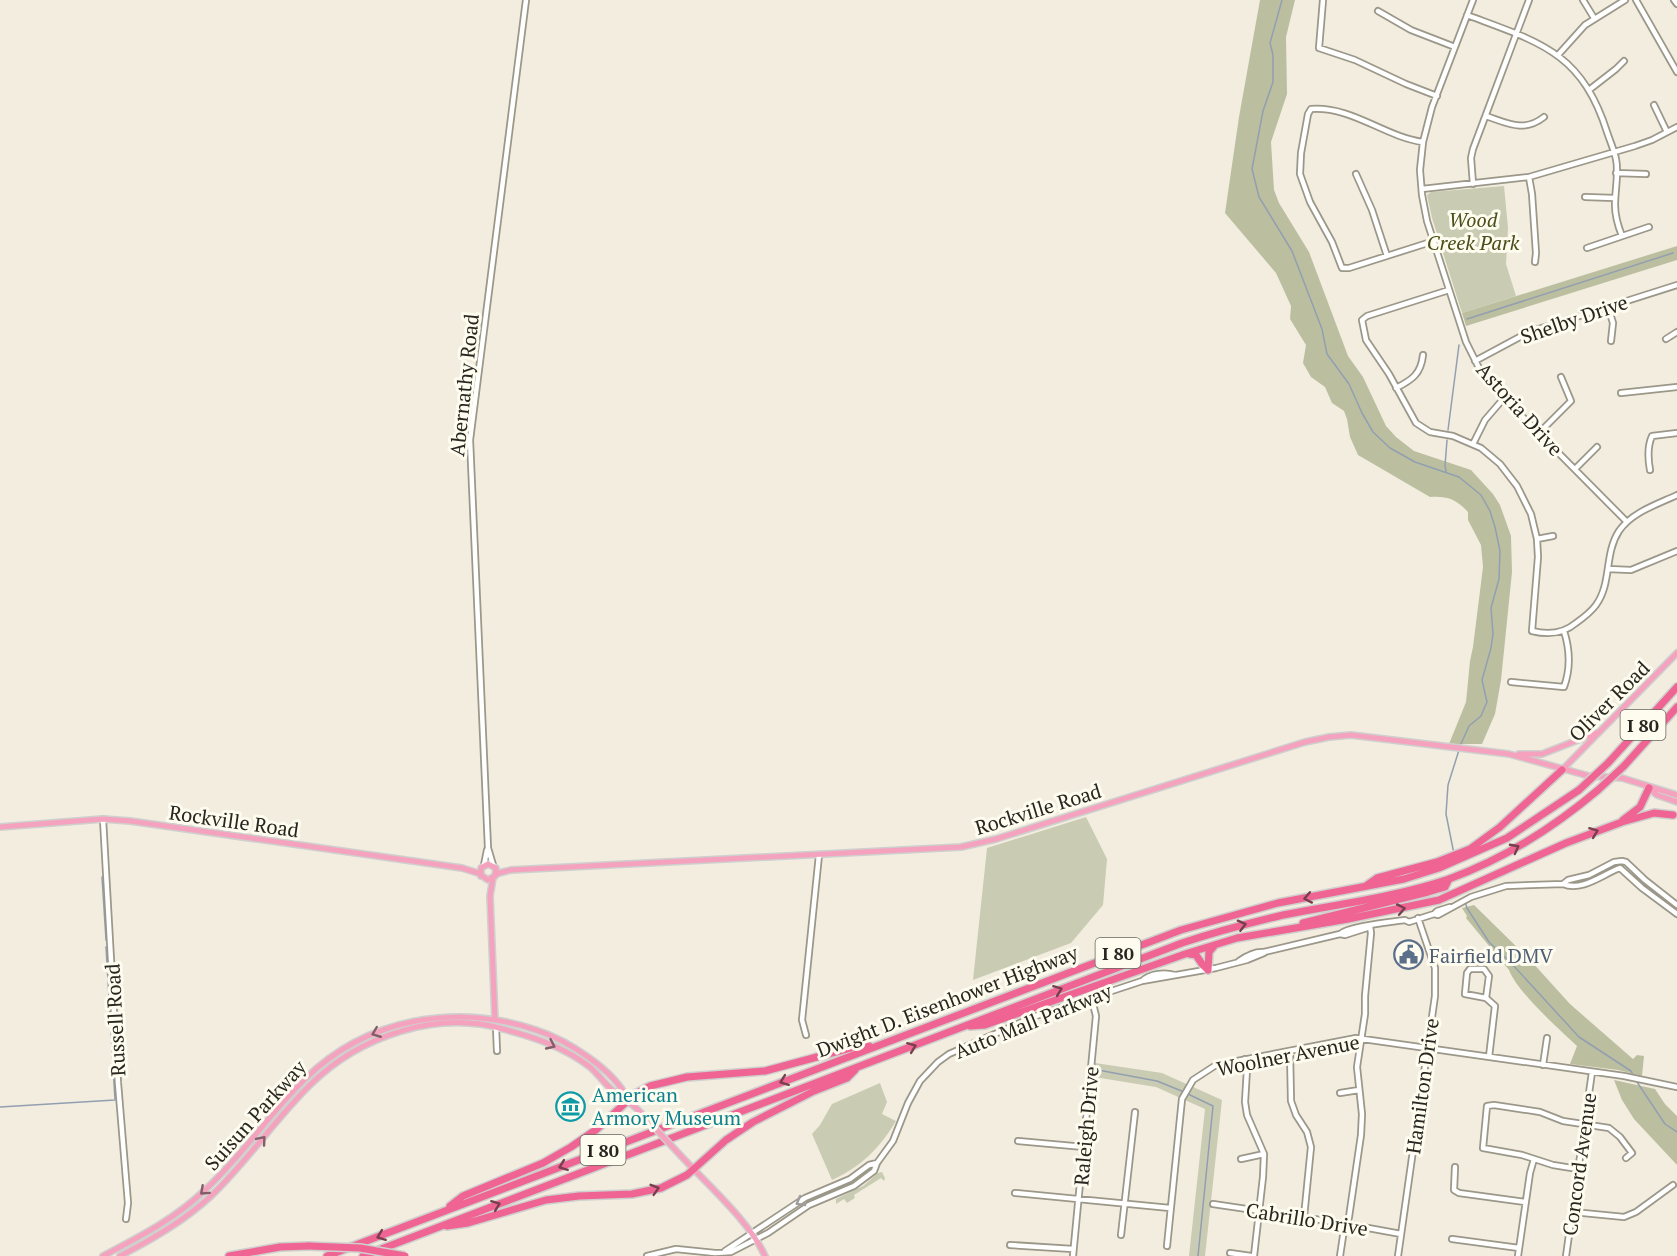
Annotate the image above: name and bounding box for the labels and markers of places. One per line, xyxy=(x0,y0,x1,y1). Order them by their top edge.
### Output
public building icon: Fairfield DMV xyxy=(1392,939,1424,971)
place label: Fairfield DMV xyxy=(1429,942,1553,969)
place label: American Armory Museum xyxy=(592,1081,741,1131)
museum icon: American Armory Museum xyxy=(555,1090,587,1122)

